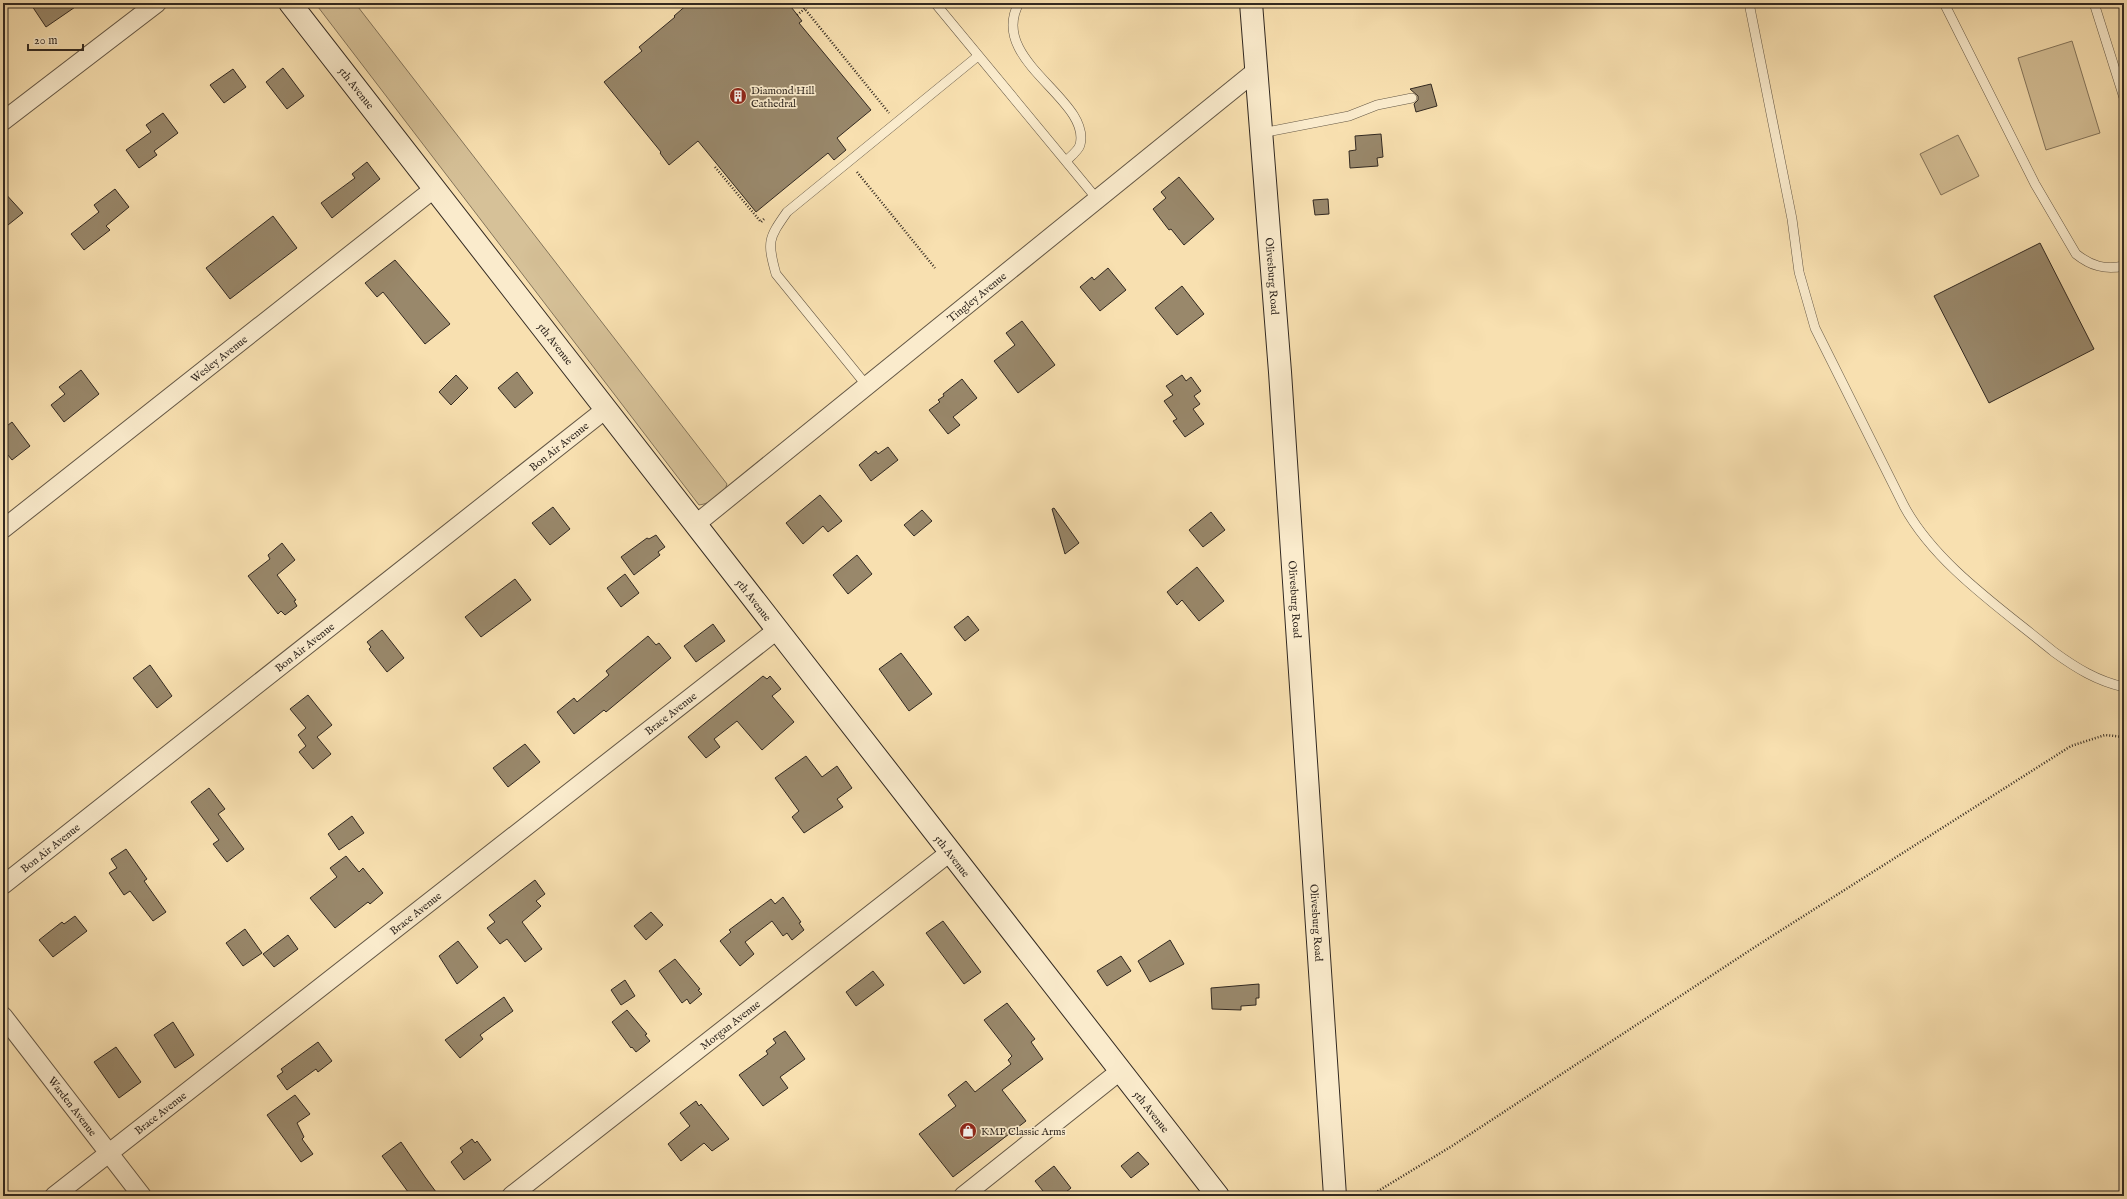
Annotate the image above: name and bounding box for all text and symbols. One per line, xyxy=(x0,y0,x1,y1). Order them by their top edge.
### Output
scale bar xyxy=(28,26,83,52)
text: 20 m xyxy=(34,33,57,48)
street label: 5th Avenue xyxy=(335,65,377,113)
place label: Diamond Hill Cathedral xyxy=(751,84,814,111)
building icon: Diamond Hill Cathedral xyxy=(728,86,748,106)
street label: Olivesburg Road xyxy=(1261,237,1282,316)
street label: Tingley Avenue xyxy=(945,269,1010,326)
street label: 5th Avenue xyxy=(534,320,576,368)
street label: Wesley Avenue xyxy=(188,333,251,386)
street label: Bon Air Avenue xyxy=(527,419,592,475)
street label: Olivesburg Road xyxy=(1285,560,1304,639)
street label: 5th Avenue xyxy=(732,577,774,624)
street label: Bon Air Avenue xyxy=(272,620,338,676)
street label: Brace Avenue xyxy=(642,690,700,739)
street label: Bon Air Avenue xyxy=(18,821,83,876)
street label: 5th Avenue xyxy=(931,833,972,881)
street label: Olivesburg Road xyxy=(1306,883,1325,962)
street label: Brace Avenue xyxy=(387,889,445,938)
street label: Morgan Avenue xyxy=(697,997,763,1053)
street label: Warden Avenue xyxy=(44,1074,99,1139)
street label: 5th Avenue xyxy=(1130,1088,1172,1136)
street label: Brace Avenue xyxy=(132,1089,190,1138)
shop icon: KMP Classic Arms xyxy=(958,1121,978,1141)
place label: KMP Classic Arms xyxy=(981,1125,1065,1139)

